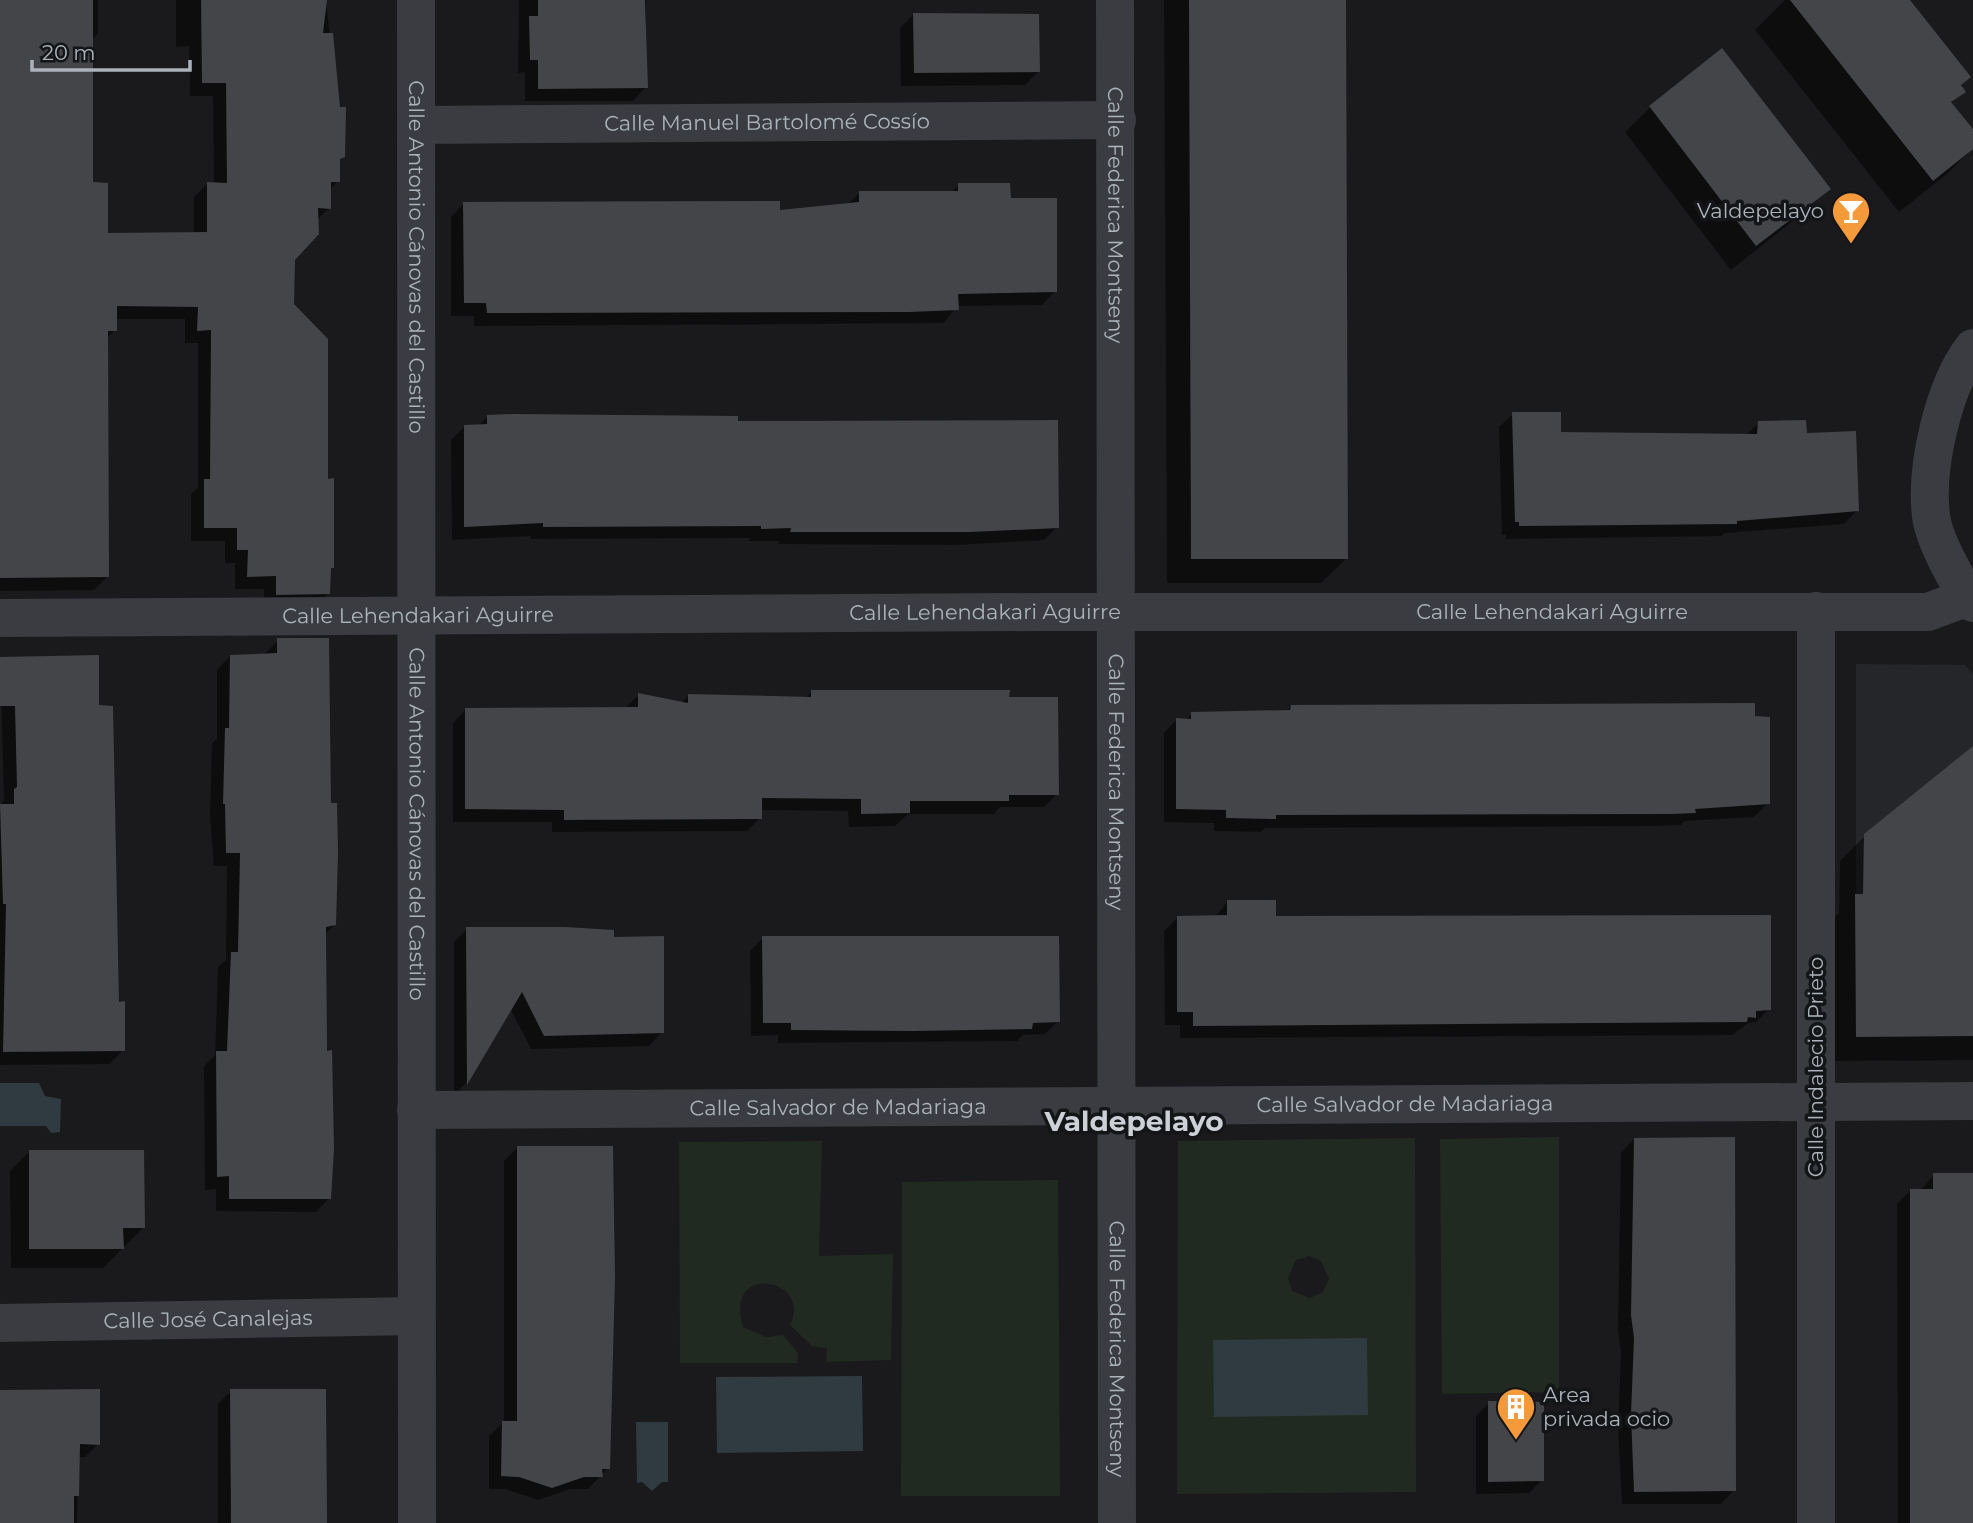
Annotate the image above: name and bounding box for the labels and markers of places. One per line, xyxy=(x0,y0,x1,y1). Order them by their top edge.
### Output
bar icon: Valdepelayo xyxy=(1830,190,1872,245)
place label: Valdepelayo xyxy=(1697,198,1824,223)
place label: Area privada ocio xyxy=(1543,1382,1670,1431)
building icon: Area privada ocio xyxy=(1495,1386,1537,1441)

